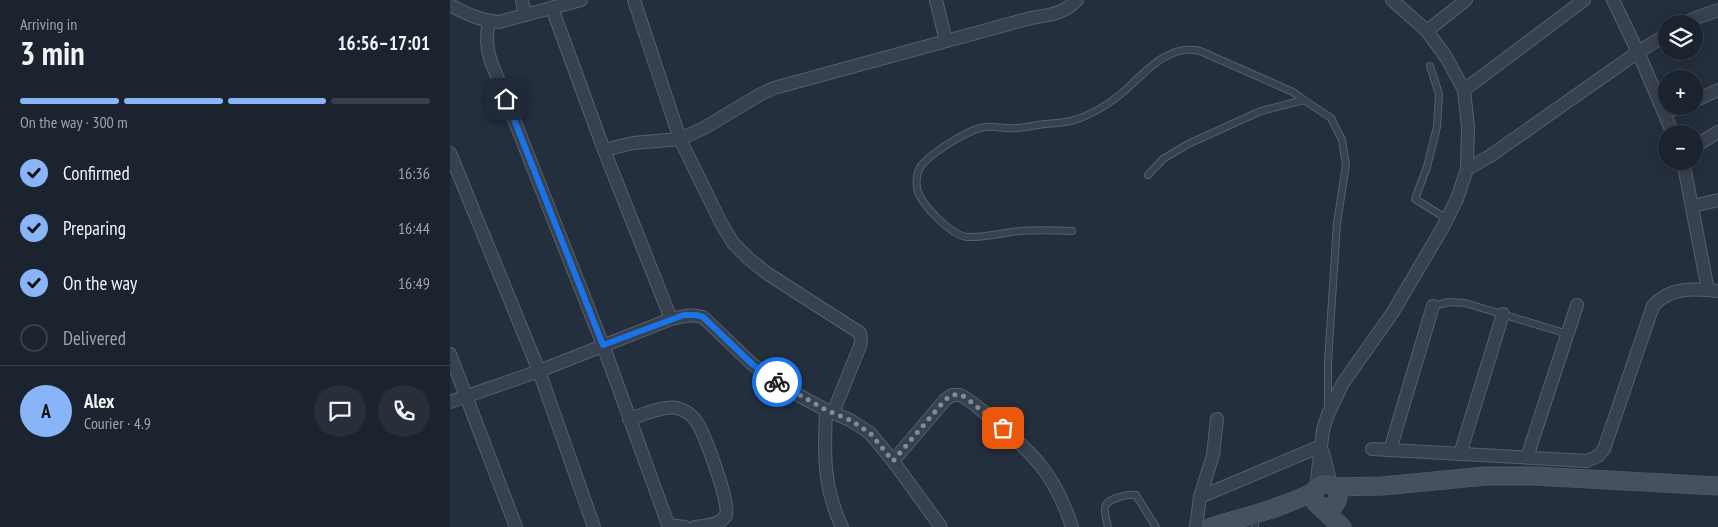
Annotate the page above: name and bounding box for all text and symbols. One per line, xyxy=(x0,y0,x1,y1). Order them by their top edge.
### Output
text: Arriving in xyxy=(20,14,77,34)
map controls xyxy=(1658,15,1703,170)
button: layers xyxy=(1658,15,1703,60)
text: 16:56–17:01 xyxy=(337,31,430,55)
text: 3 min xyxy=(20,32,85,74)
button: + xyxy=(1658,70,1703,115)
pin xyxy=(485,78,527,120)
icon: home xyxy=(492,85,520,113)
text: On the way · 300 m xyxy=(20,112,128,132)
button: − xyxy=(1658,125,1703,170)
icon: check xyxy=(20,159,48,187)
text: Confirmed xyxy=(63,161,130,185)
text: 16:36 xyxy=(398,163,430,183)
icon: check xyxy=(20,214,48,242)
text: Preparing xyxy=(63,216,126,240)
text: 16:44 xyxy=(398,218,430,238)
icon: check xyxy=(20,269,48,297)
text: On the way xyxy=(63,271,137,295)
text: 16:49 xyxy=(398,273,430,293)
text: Delivered xyxy=(63,326,126,350)
courier xyxy=(752,357,802,407)
icon: bike xyxy=(763,368,791,396)
button: chat xyxy=(314,385,366,437)
button: phone xyxy=(378,385,430,437)
text: Alex xyxy=(84,389,114,413)
text: A xyxy=(41,399,51,423)
pin xyxy=(982,407,1024,449)
text: Courier · 4.9 xyxy=(84,413,151,433)
icon: bag xyxy=(989,414,1017,442)

